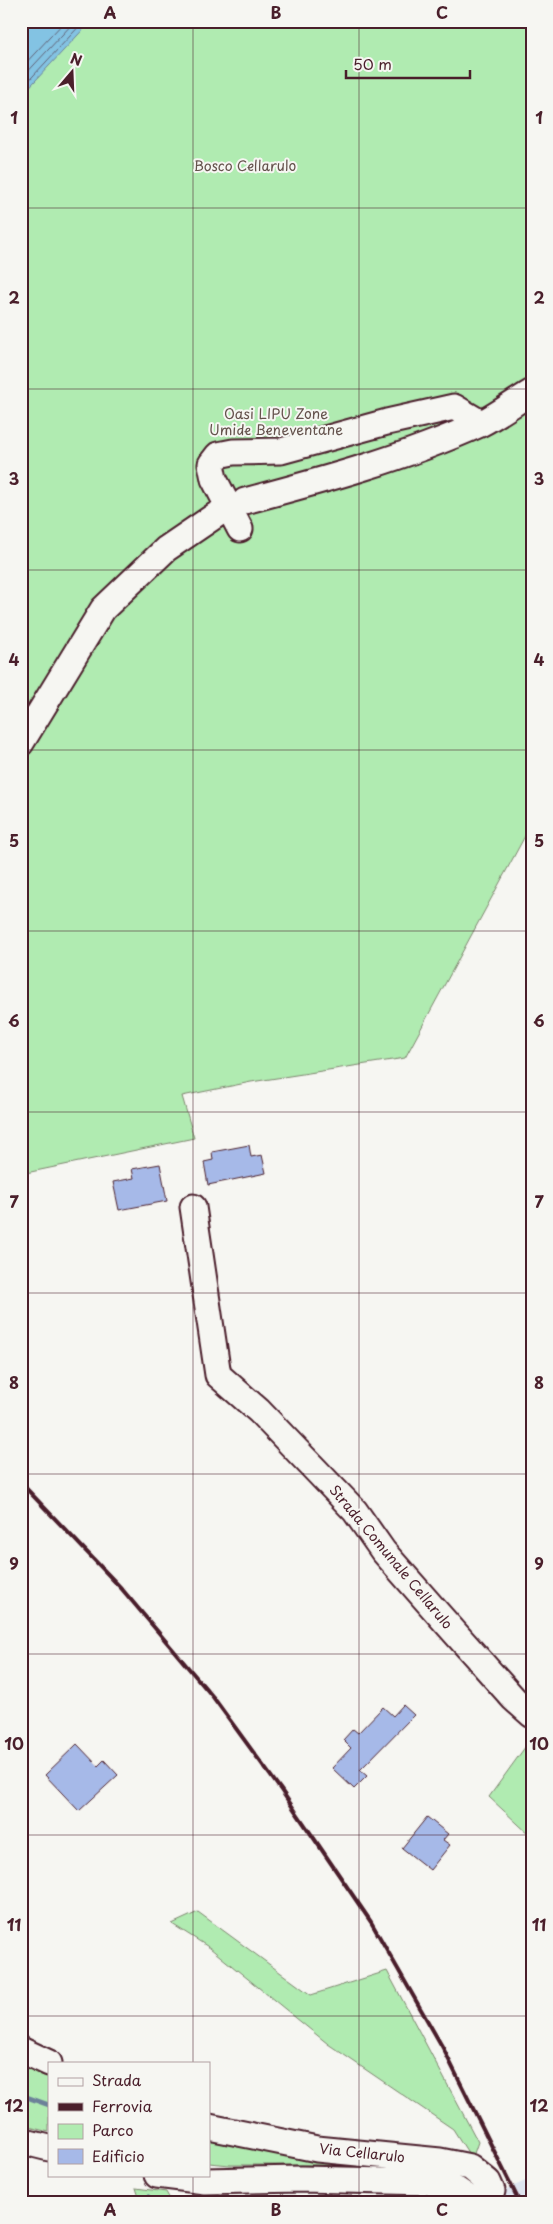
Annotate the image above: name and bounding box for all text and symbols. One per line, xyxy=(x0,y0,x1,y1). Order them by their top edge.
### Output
text: A xyxy=(104,0,117,24)
text: B xyxy=(271,0,282,24)
text: C xyxy=(436,0,448,24)
north arrow xyxy=(48,48,98,98)
text: N xyxy=(68,48,85,71)
scale bar xyxy=(346,48,469,80)
text: 50 m xyxy=(353,52,392,75)
text: 1 xyxy=(10,105,18,129)
text: 1 xyxy=(535,105,543,129)
park label: Bosco Cellarulo xyxy=(194,155,296,176)
text: 2 xyxy=(8,285,20,309)
text: 2 xyxy=(533,285,545,309)
park label: Oasi LIPU Zone Umide Beneventane xyxy=(209,403,343,440)
text: 3 xyxy=(9,466,19,490)
text: 3 xyxy=(534,466,544,490)
text: 4 xyxy=(9,647,20,671)
text: 4 xyxy=(534,647,545,671)
text: 5 xyxy=(9,828,19,852)
text: 5 xyxy=(534,828,544,852)
text: 6 xyxy=(8,1008,20,1032)
text: 6 xyxy=(533,1008,545,1032)
text: 7 xyxy=(9,1189,19,1213)
text: 7 xyxy=(534,1189,544,1213)
text: 8 xyxy=(9,1370,19,1394)
text: 8 xyxy=(534,1370,544,1394)
street label: Strada Comunale Cellarulo xyxy=(325,1480,458,1634)
text: 9 xyxy=(9,1551,19,1575)
text: 9 xyxy=(534,1551,544,1575)
text: 10 xyxy=(4,1731,24,1755)
text: 10 xyxy=(529,1731,549,1755)
text: 11 xyxy=(7,1912,21,1936)
text: 11 xyxy=(532,1912,546,1936)
legend xyxy=(48,2062,210,2176)
text: Strada xyxy=(92,2068,142,2091)
text: 12 xyxy=(5,2093,23,2117)
text: 12 xyxy=(530,2093,548,2117)
text: Ferrovia xyxy=(92,2094,153,2117)
text: Parco xyxy=(92,2118,134,2141)
street label: Via Cellarulo xyxy=(318,2138,406,2167)
text: Edificio xyxy=(92,2144,145,2167)
text: A xyxy=(104,2197,117,2221)
text: B xyxy=(271,2197,282,2221)
text: C xyxy=(436,2197,448,2221)

